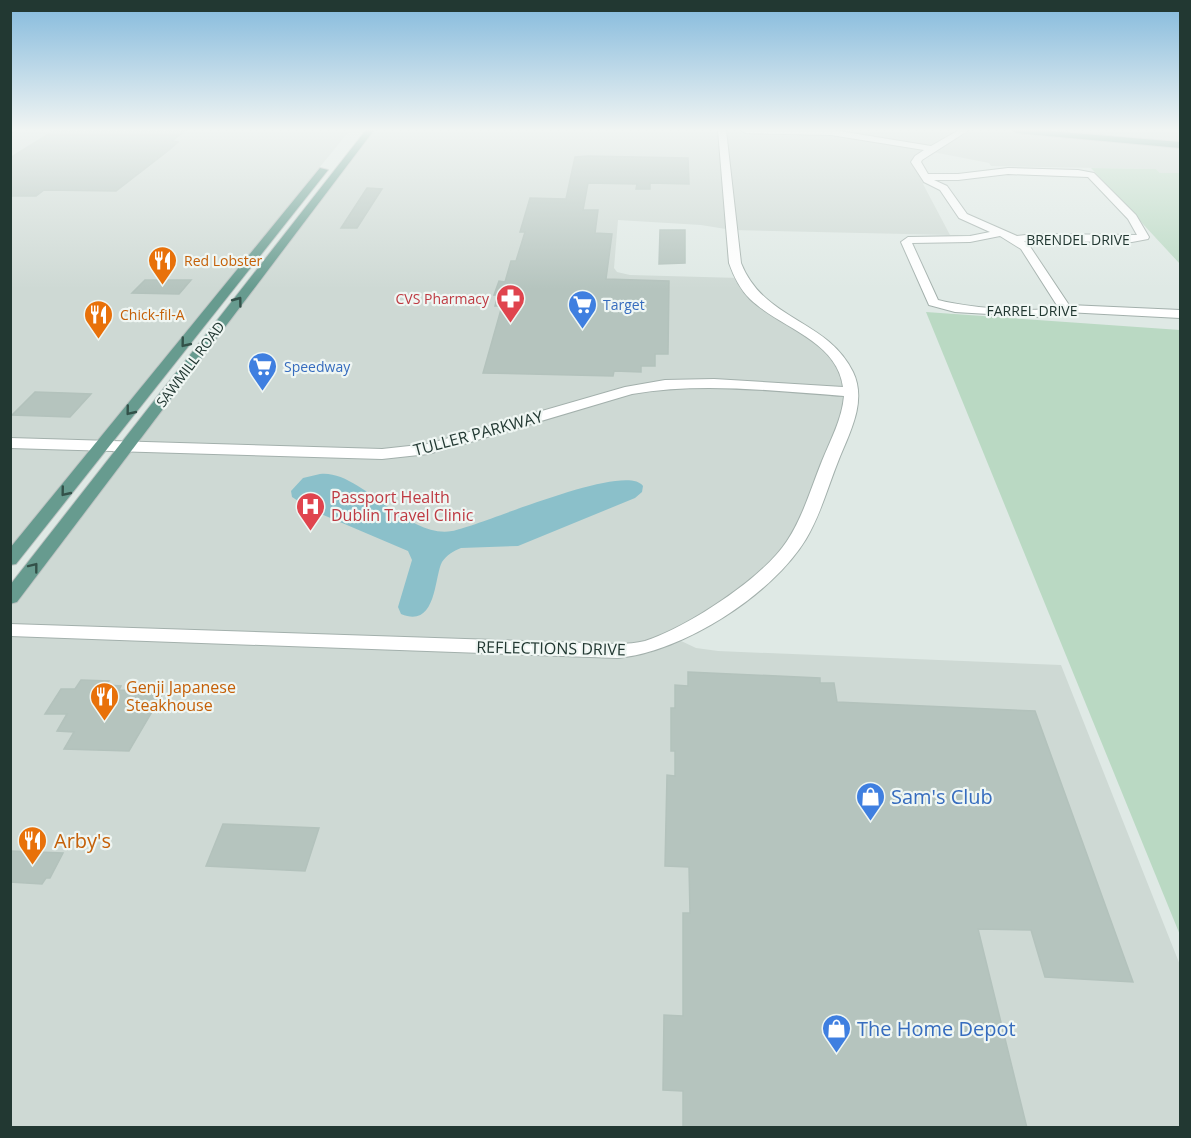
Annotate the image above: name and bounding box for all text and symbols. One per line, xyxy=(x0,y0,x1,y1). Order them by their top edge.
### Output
street label: BRENDEL DRIVE xyxy=(1026,230,1130,249)
restaurant icon: Red Lobster xyxy=(147,244,179,286)
place label: Red Lobster xyxy=(184,251,263,270)
pharmacy icon: CVS Pharmacy xyxy=(494,282,526,324)
supermarket icon: Target xyxy=(566,288,598,330)
place label: CVS Pharmacy xyxy=(396,289,490,308)
place label: Target xyxy=(603,295,645,314)
one-way arrow xyxy=(231,296,242,307)
restaurant icon: Chick-fil-A xyxy=(83,298,115,340)
street label: FARREL DRIVE xyxy=(987,301,1077,320)
place label: Chick-fil-A xyxy=(120,305,185,324)
street label: SAWMILL ROAD xyxy=(151,317,229,411)
one-way arrow xyxy=(181,336,192,347)
supermarket icon: Speedway xyxy=(247,350,279,392)
place label: Speedway xyxy=(284,357,351,376)
one-way arrow xyxy=(126,404,137,415)
street label: TULLER PARKWAY xyxy=(411,405,545,461)
one-way arrow xyxy=(61,485,72,496)
place label: Passport Health Dublin Travel Clinic xyxy=(331,486,474,526)
hospital icon: Passport Health Dublin Travel Clinic xyxy=(294,490,326,532)
one-way arrow xyxy=(26,563,37,574)
street label: REFLECTIONS DRIVE xyxy=(476,636,626,660)
place label: Genji Japanese Steakhouse xyxy=(126,676,236,716)
restaurant icon: Genji Japanese Steakhouse xyxy=(89,680,121,722)
shop icon: Sam's Club xyxy=(854,780,886,822)
place label: Sam's Club xyxy=(891,783,993,810)
restaurant icon: Arby's xyxy=(17,824,49,866)
place label: Arby's xyxy=(54,827,111,854)
shop icon: The Home Depot xyxy=(820,1012,852,1054)
place label: The Home Depot xyxy=(857,1015,1016,1042)

